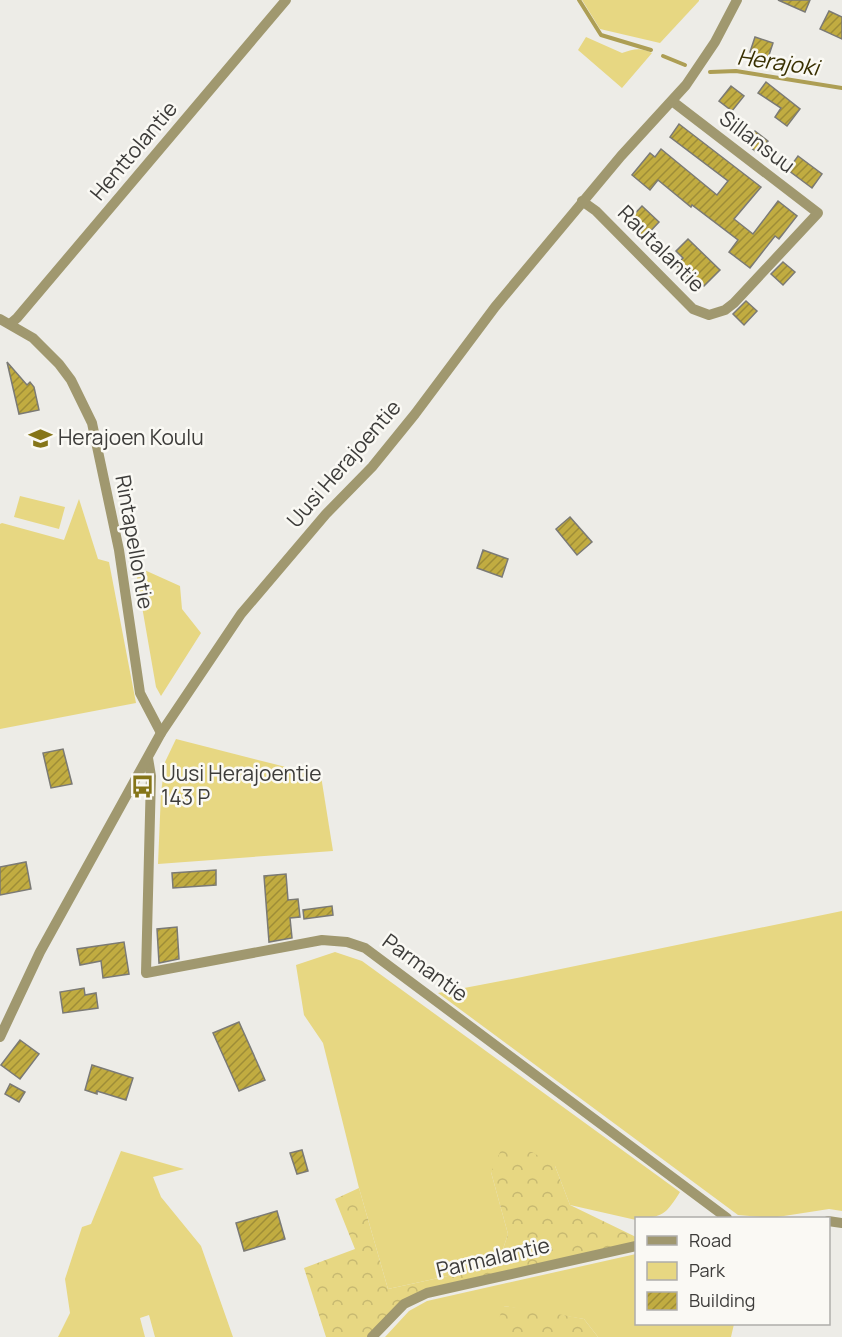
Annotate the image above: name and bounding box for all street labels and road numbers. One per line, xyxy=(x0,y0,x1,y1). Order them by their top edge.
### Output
street label: Henttolantie xyxy=(83,95,183,206)
street label: Sillansuu xyxy=(714,104,801,179)
street label: Rautalantie xyxy=(612,199,711,298)
street label: Uusi Herajoentie xyxy=(280,394,406,533)
street label: Rintapellontie xyxy=(109,473,161,611)
street label: Parmantie xyxy=(377,927,474,1008)
street label: Parmalantie xyxy=(433,1230,552,1284)

